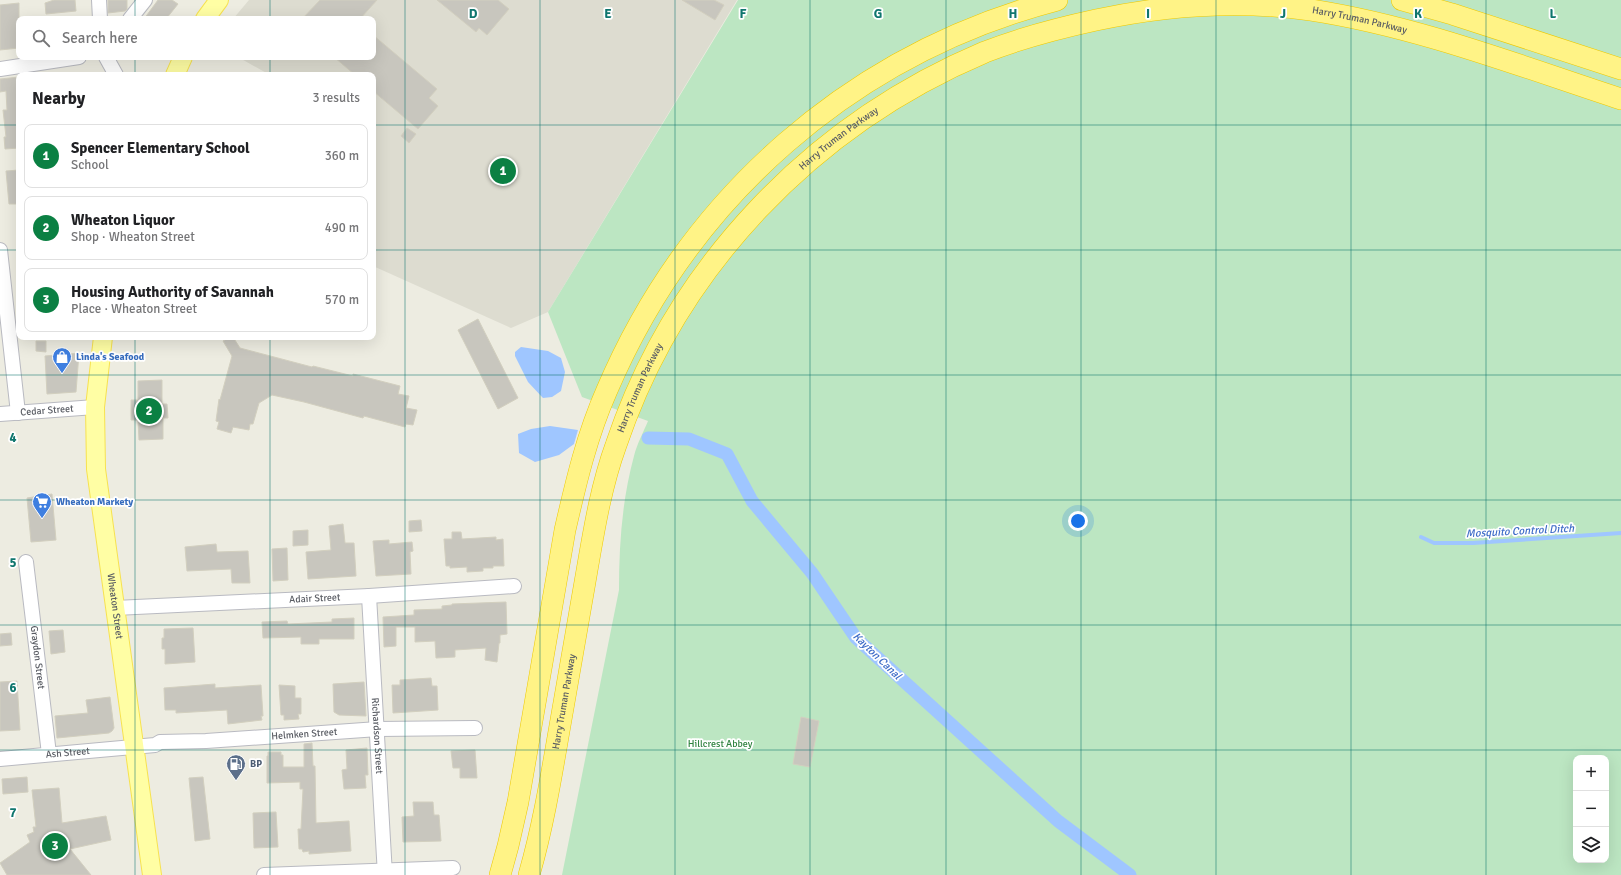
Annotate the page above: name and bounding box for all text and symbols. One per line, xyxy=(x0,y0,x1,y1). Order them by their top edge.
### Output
street label: Harry Truman Parkway xyxy=(1311,4,1409,36)
text: D xyxy=(469,6,478,22)
text: E xyxy=(604,6,612,22)
text: F xyxy=(740,6,747,22)
text: G xyxy=(874,6,882,22)
text: H xyxy=(1009,6,1017,22)
text: I xyxy=(1146,6,1150,22)
text: J xyxy=(1280,6,1286,22)
text: K xyxy=(1414,6,1422,22)
text: L xyxy=(1550,6,1557,22)
search box xyxy=(16,16,376,60)
icon: search xyxy=(30,27,52,49)
text: Search here xyxy=(62,29,138,47)
text: Nearby xyxy=(32,88,85,109)
text: 3 results xyxy=(312,90,360,106)
street label: Harry Truman Parkway xyxy=(797,104,881,173)
text: Spencer Elementary School xyxy=(71,139,250,157)
text: 1 xyxy=(42,148,50,164)
text: 360 m xyxy=(325,148,359,164)
pin: 1 xyxy=(490,156,516,186)
text: School xyxy=(71,157,109,173)
text: Wheaton Liquor xyxy=(71,211,175,229)
text: 2 xyxy=(42,220,50,236)
text: 490 m xyxy=(325,220,359,236)
text: Shop · Wheaton Street xyxy=(71,229,195,245)
text: Housing Authority of Savannah xyxy=(71,283,274,301)
text: 3 xyxy=(42,292,50,308)
text: 570 m xyxy=(325,292,359,308)
text: Place · Wheaton Street xyxy=(71,301,197,317)
street label: Harry Truman Parkway xyxy=(615,341,666,434)
shop icon: Linda's Seafood xyxy=(51,346,73,374)
place label: Linda's Seafood xyxy=(76,351,145,363)
pin: 2 xyxy=(136,396,162,426)
street label: Cedar Street xyxy=(20,403,74,418)
text: 4 xyxy=(9,430,17,446)
supermarket icon: Wheaton Markety xyxy=(31,491,53,519)
place label: Wheaton Markety xyxy=(56,496,133,508)
your location xyxy=(1068,511,1088,531)
water label: Mosquito Control Ditch xyxy=(1466,522,1575,540)
text: 5 xyxy=(9,555,17,571)
street label: Wheaton Street xyxy=(104,573,125,640)
street label: Adair Street xyxy=(289,591,341,606)
street label: Graydon Street xyxy=(28,625,47,690)
water label: Kayton Canal xyxy=(850,630,904,683)
street label: Harry Truman Parkway xyxy=(550,653,578,750)
text: 6 xyxy=(9,680,17,696)
street label: Richardson Street xyxy=(369,697,385,775)
street label: Helmken Street xyxy=(271,726,338,742)
park label: Hillcrest Abbey xyxy=(688,738,753,750)
street label: Ash Street xyxy=(45,745,91,761)
fuel station icon: BP xyxy=(225,753,247,781)
map controls xyxy=(1573,755,1609,863)
button: + xyxy=(1573,755,1609,791)
place label: BP xyxy=(250,758,262,770)
button: − xyxy=(1573,791,1609,827)
text: 7 xyxy=(9,805,17,821)
button: layers xyxy=(1573,827,1609,863)
pin: 3 xyxy=(42,831,68,861)

